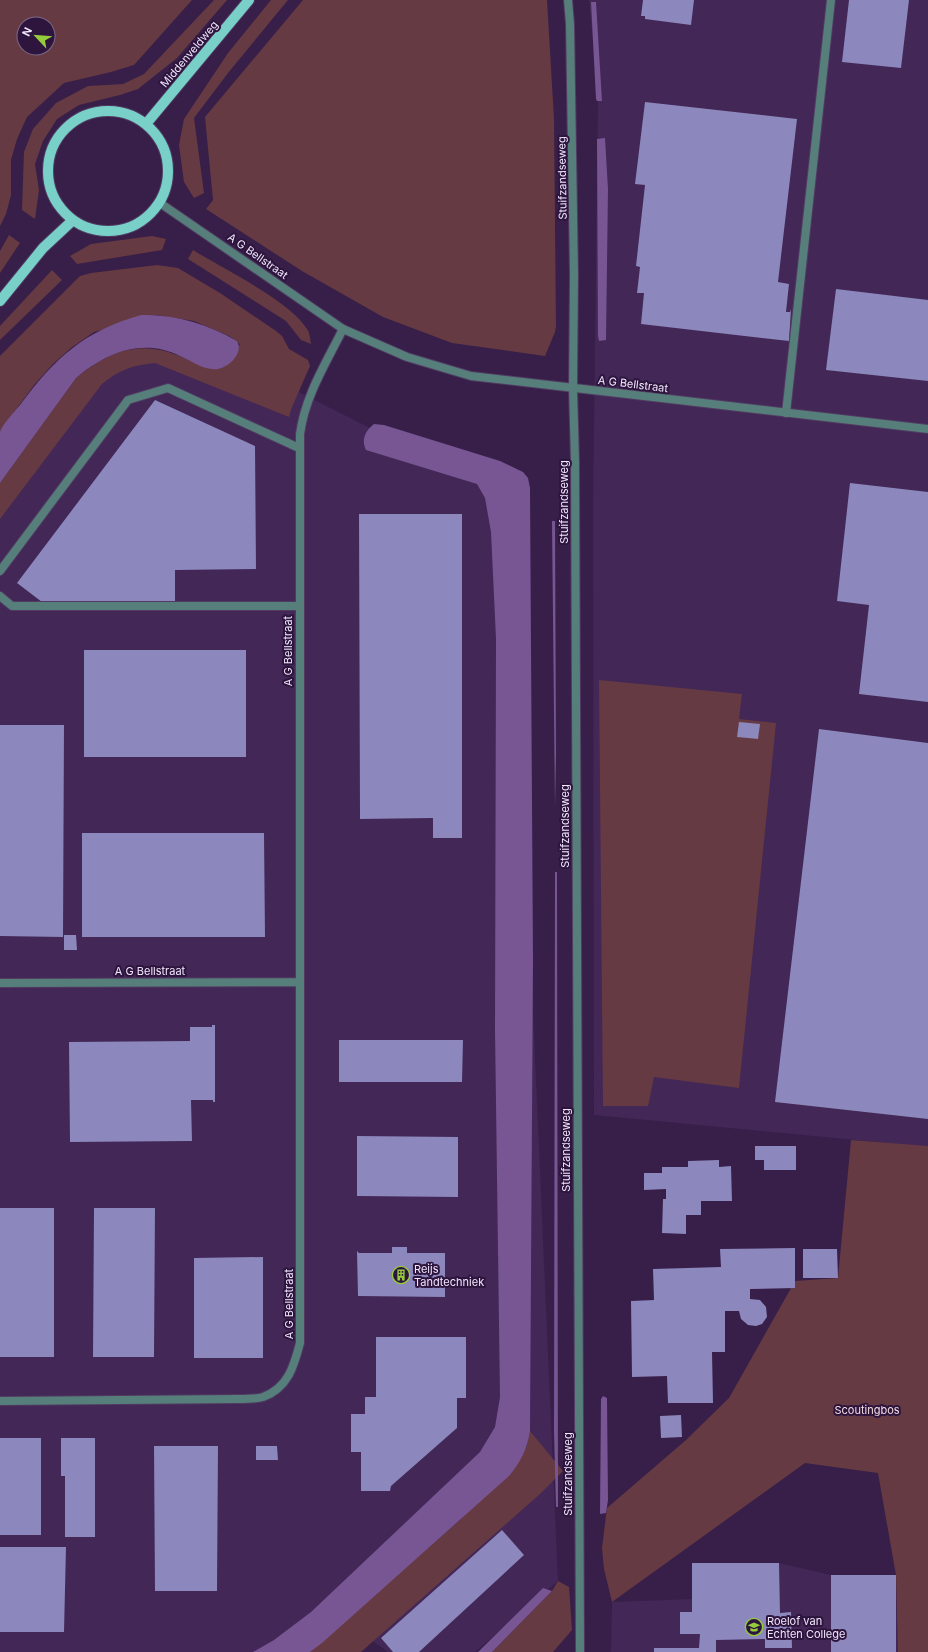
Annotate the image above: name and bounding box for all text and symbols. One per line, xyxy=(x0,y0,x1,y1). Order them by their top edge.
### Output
north arrow xyxy=(16,16,56,56)
street label: Middenveldweg xyxy=(157,18,221,90)
text: N xyxy=(19,25,35,38)
street label: Stuifzandseweg xyxy=(554,136,570,220)
street label: A G Bellstraat xyxy=(225,230,291,282)
street label: A G Bellstraat xyxy=(597,373,669,395)
street label: Stuifzandseweg xyxy=(557,460,571,544)
street label: A G Bellstraat xyxy=(281,615,295,686)
street label: Stuifzandseweg xyxy=(558,784,572,868)
street label: A G Bellstraat xyxy=(115,964,186,978)
street label: Stuifzandseweg xyxy=(559,1108,573,1192)
place label: Reijs Tandtechniek xyxy=(414,1262,484,1289)
building icon: Reijs Tandtechniek xyxy=(391,1265,411,1285)
street label: A G Bellstraat xyxy=(282,1268,296,1339)
park label: Scoutingbos xyxy=(834,1403,900,1417)
street label: Stuifzandseweg xyxy=(561,1432,575,1516)
place label: Roelof van Echten College xyxy=(767,1614,845,1641)
school or university icon: Roelof van Echten College xyxy=(744,1617,764,1637)

